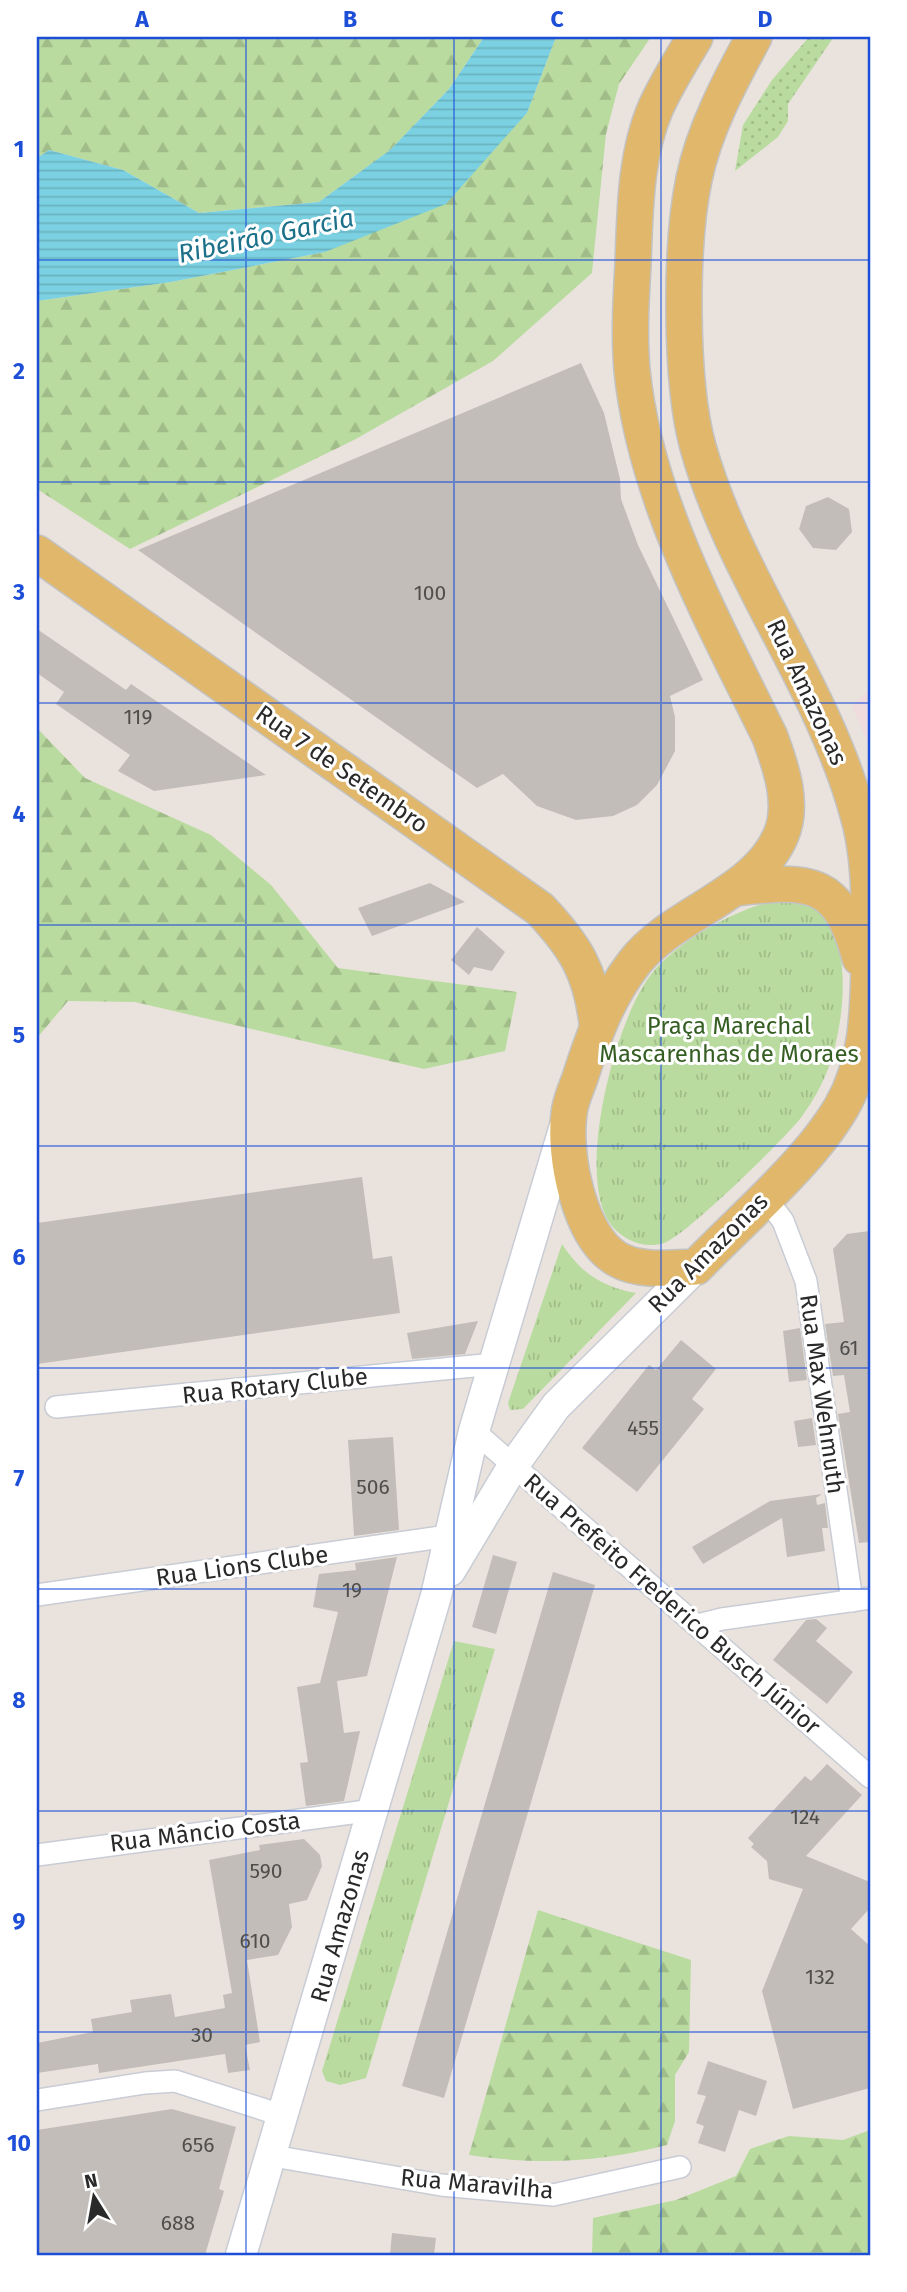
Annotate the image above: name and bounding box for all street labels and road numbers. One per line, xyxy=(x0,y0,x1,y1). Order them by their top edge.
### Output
street label: Rua Amazonas xyxy=(761,615,853,769)
street label: Rua 7 de Setembro xyxy=(251,699,433,839)
street label: Rua Amazonas xyxy=(642,1187,774,1319)
street label: Rua Max Wehmuth xyxy=(794,1292,850,1496)
street label: Rua Rotary Clube xyxy=(181,1362,369,1410)
street label: Rua Prefeito Frederico Busch Júnior xyxy=(518,1468,827,1741)
street label: Rua Lions Clube xyxy=(154,1540,330,1592)
street label: Rua Mâncio Costa xyxy=(108,1806,302,1858)
street label: Rua Amazonas xyxy=(305,1846,375,2006)
street label: Rua Maravilha xyxy=(399,2163,555,2205)

